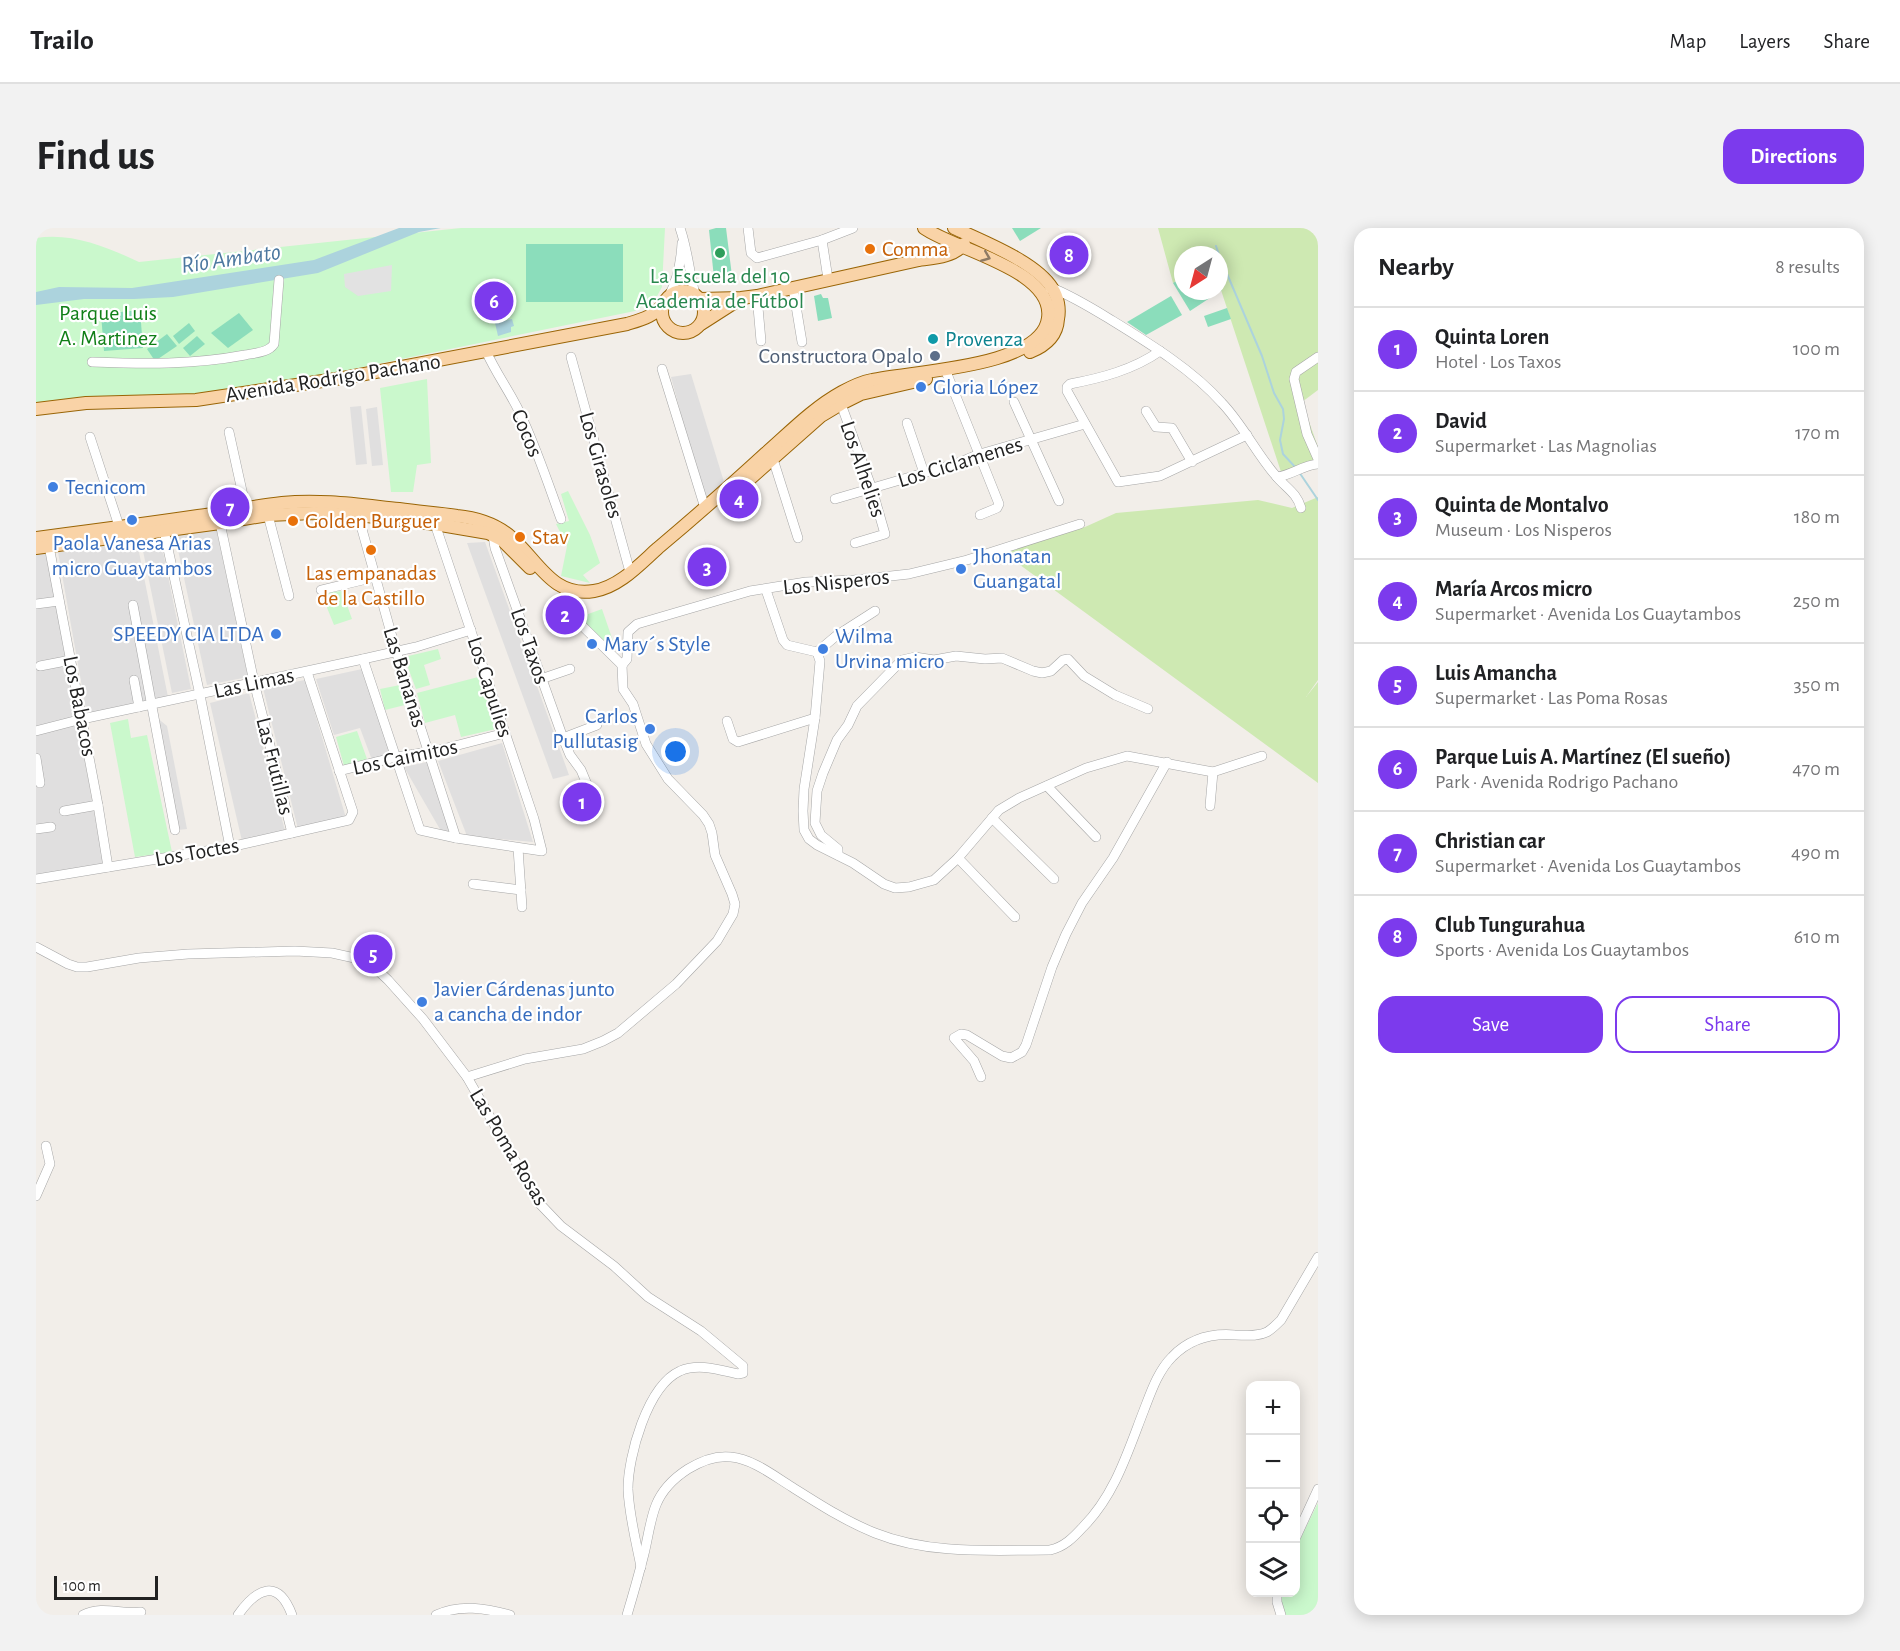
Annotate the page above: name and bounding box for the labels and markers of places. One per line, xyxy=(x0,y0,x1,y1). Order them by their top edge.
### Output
pin: 8 xyxy=(1050,232,1088,278)
place label: Comma xyxy=(882,238,949,260)
marker: Comma xyxy=(863,242,877,256)
marker: La Escuela del 10 Academia de Fútbol xyxy=(713,246,727,260)
place label: La Escuela del 10 Academia de Fútbol xyxy=(636,265,804,312)
pin: 6 xyxy=(474,278,514,324)
place label: Provenza xyxy=(945,328,1023,350)
marker: Provenza xyxy=(926,332,940,346)
place label: Constructora Opalo xyxy=(759,345,923,367)
marker: Constructora Opalo xyxy=(928,349,942,363)
place label: Gloria López xyxy=(933,376,1038,398)
marker: Gloria López xyxy=(914,380,928,394)
place label: Tecnicom xyxy=(65,476,146,498)
pin: 4 xyxy=(720,476,758,522)
marker: Tecnicom xyxy=(46,480,60,494)
pin: 7 xyxy=(210,484,250,530)
place label: Golden Burguer xyxy=(305,510,440,532)
marker: Paola Vanesa Arias micro Guaytambos xyxy=(125,513,139,527)
marker: Golden Burguer xyxy=(286,514,300,528)
place label: Stav xyxy=(532,526,569,548)
marker: Stav xyxy=(513,530,527,544)
place label: Paola Vanesa Arias micro Guaytambos xyxy=(52,532,212,579)
marker: Las empanadas de la Castillo xyxy=(364,543,378,557)
pin: 3 xyxy=(688,544,726,590)
place label: Jhonatan Guangatal xyxy=(973,545,1061,592)
place label: Las empanadas de la Castillo xyxy=(305,562,437,609)
marker: Jhonatan Guangatal xyxy=(954,562,968,576)
pin: 2 xyxy=(546,592,584,638)
place label: SPEEDY CIA LTDA xyxy=(113,623,264,645)
place label: Wilma Urvina micro xyxy=(835,625,945,672)
marker: SPEEDY CIA LTDA xyxy=(269,627,283,641)
place label: Mary´s Style xyxy=(604,633,711,655)
marker: Mary´s Style xyxy=(585,637,599,651)
marker: Wilma Urvina micro xyxy=(816,642,830,656)
place label: Carlos Pullutasig xyxy=(552,705,638,752)
marker: Carlos Pullutasig xyxy=(643,722,657,736)
pin: 1 xyxy=(562,780,602,824)
pin: 5 xyxy=(354,932,392,976)
place label: Javier Cárdenas junto a cancha de indor xyxy=(434,978,615,1025)
marker: Javier Cárdenas junto a cancha de indor xyxy=(415,995,429,1009)

